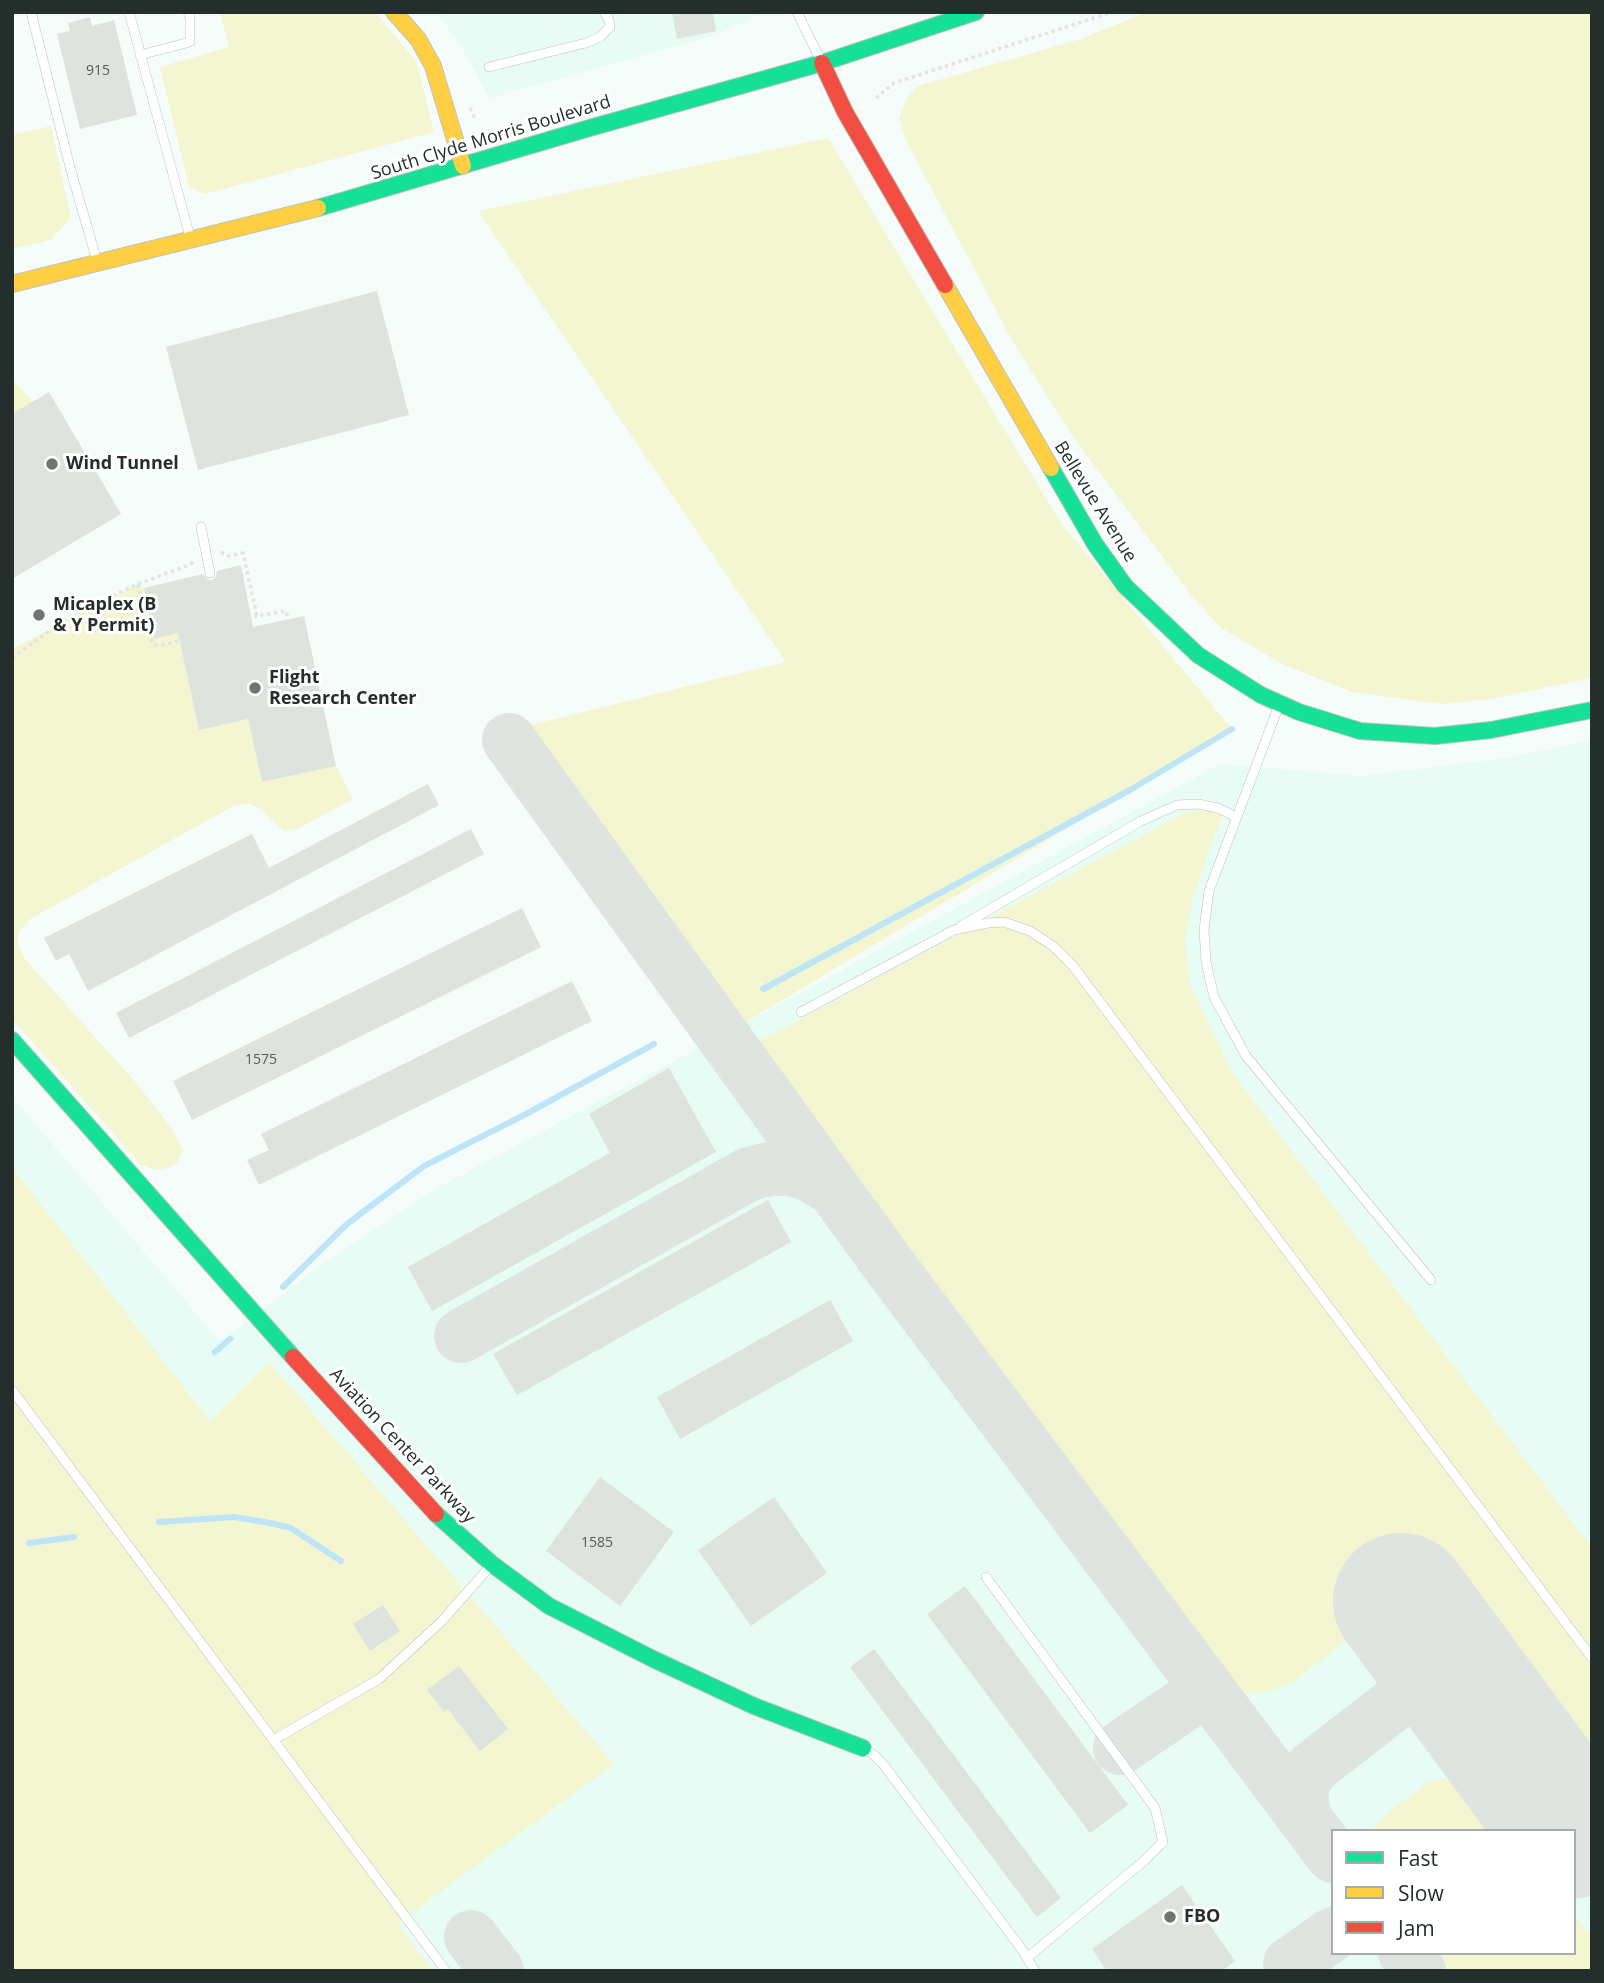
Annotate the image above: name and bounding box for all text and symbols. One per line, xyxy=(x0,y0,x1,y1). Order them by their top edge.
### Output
house number: 915 xyxy=(86,63,110,79)
street label: South Clyde Morris Boulevard xyxy=(368,91,614,185)
street label: Bellevue Avenue xyxy=(1049,438,1141,566)
place label: Wind Tunnel xyxy=(66,453,179,475)
marker: Wind Tunnel xyxy=(44,456,60,472)
place label: Micaplex (B & Y Permit) xyxy=(53,594,156,636)
marker: Micaplex (B & Y Permit) xyxy=(31,607,47,623)
place label: Flight Research Center xyxy=(269,667,416,710)
marker: Flight Research Center xyxy=(247,680,263,696)
house number: 1575 xyxy=(245,1052,277,1068)
street label: Aviation Center Parkway xyxy=(325,1364,479,1528)
house number: 1585 xyxy=(581,1535,613,1551)
legend xyxy=(1331,1829,1576,1955)
text: Fast xyxy=(1398,1844,1438,1872)
text: Slow xyxy=(1398,1879,1444,1907)
place label: FBO xyxy=(1184,1906,1220,1928)
marker: FBO xyxy=(1162,1909,1178,1925)
text: Jam xyxy=(1398,1914,1435,1942)

